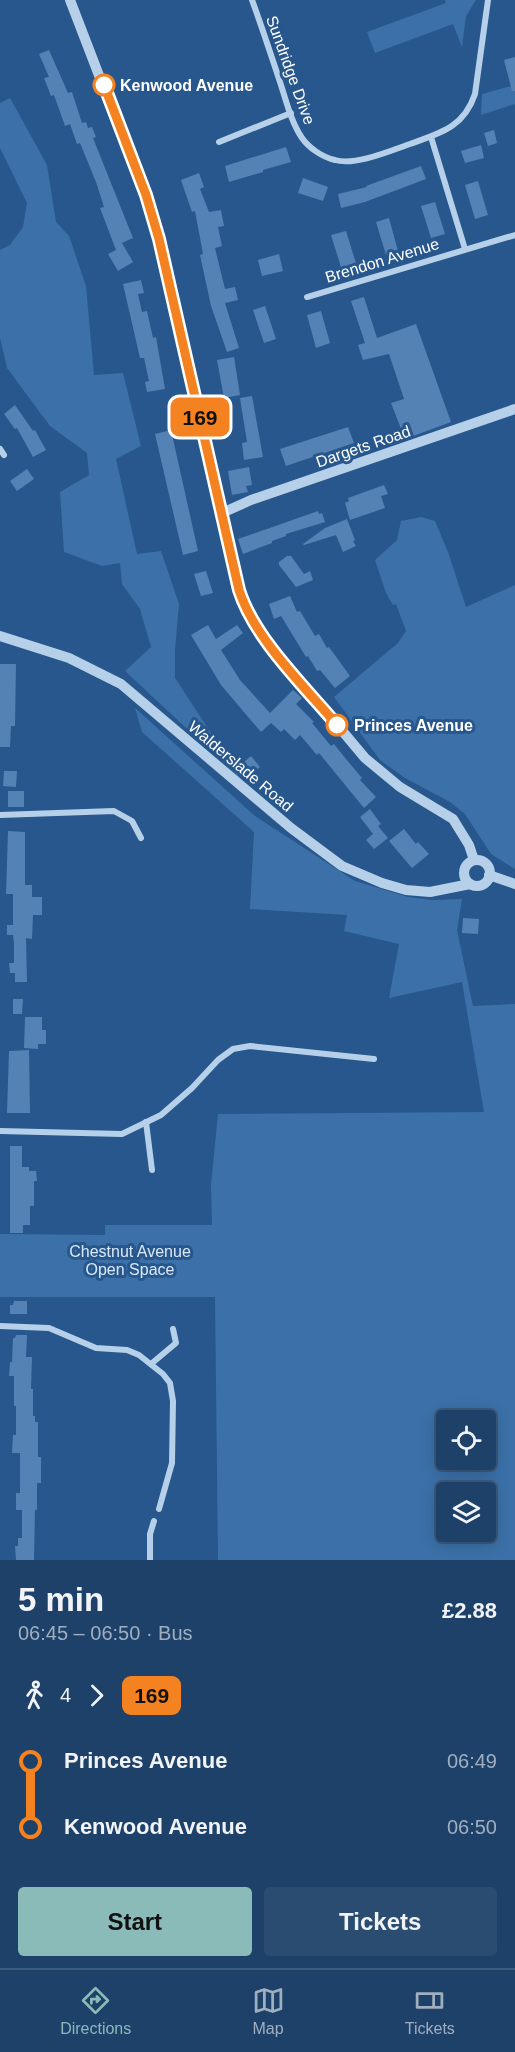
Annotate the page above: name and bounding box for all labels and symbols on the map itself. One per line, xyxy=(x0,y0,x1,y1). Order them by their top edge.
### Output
street label: Sundridge Drive xyxy=(263,13,318,127)
marker: Kenwood Avenue xyxy=(93,74,115,96)
place label: Kenwood Avenue xyxy=(120,77,253,94)
street label: Brendon Avenue xyxy=(323,235,441,286)
line badge: 169 xyxy=(166,398,234,436)
street label: Dargets Road xyxy=(314,422,413,471)
marker: Princes Avenue xyxy=(326,714,348,736)
place label: Princes Avenue xyxy=(354,717,473,734)
street label: Walderslade Road xyxy=(185,718,296,815)
park label: Chestnut Avenue Open Space xyxy=(69,1243,191,1278)

